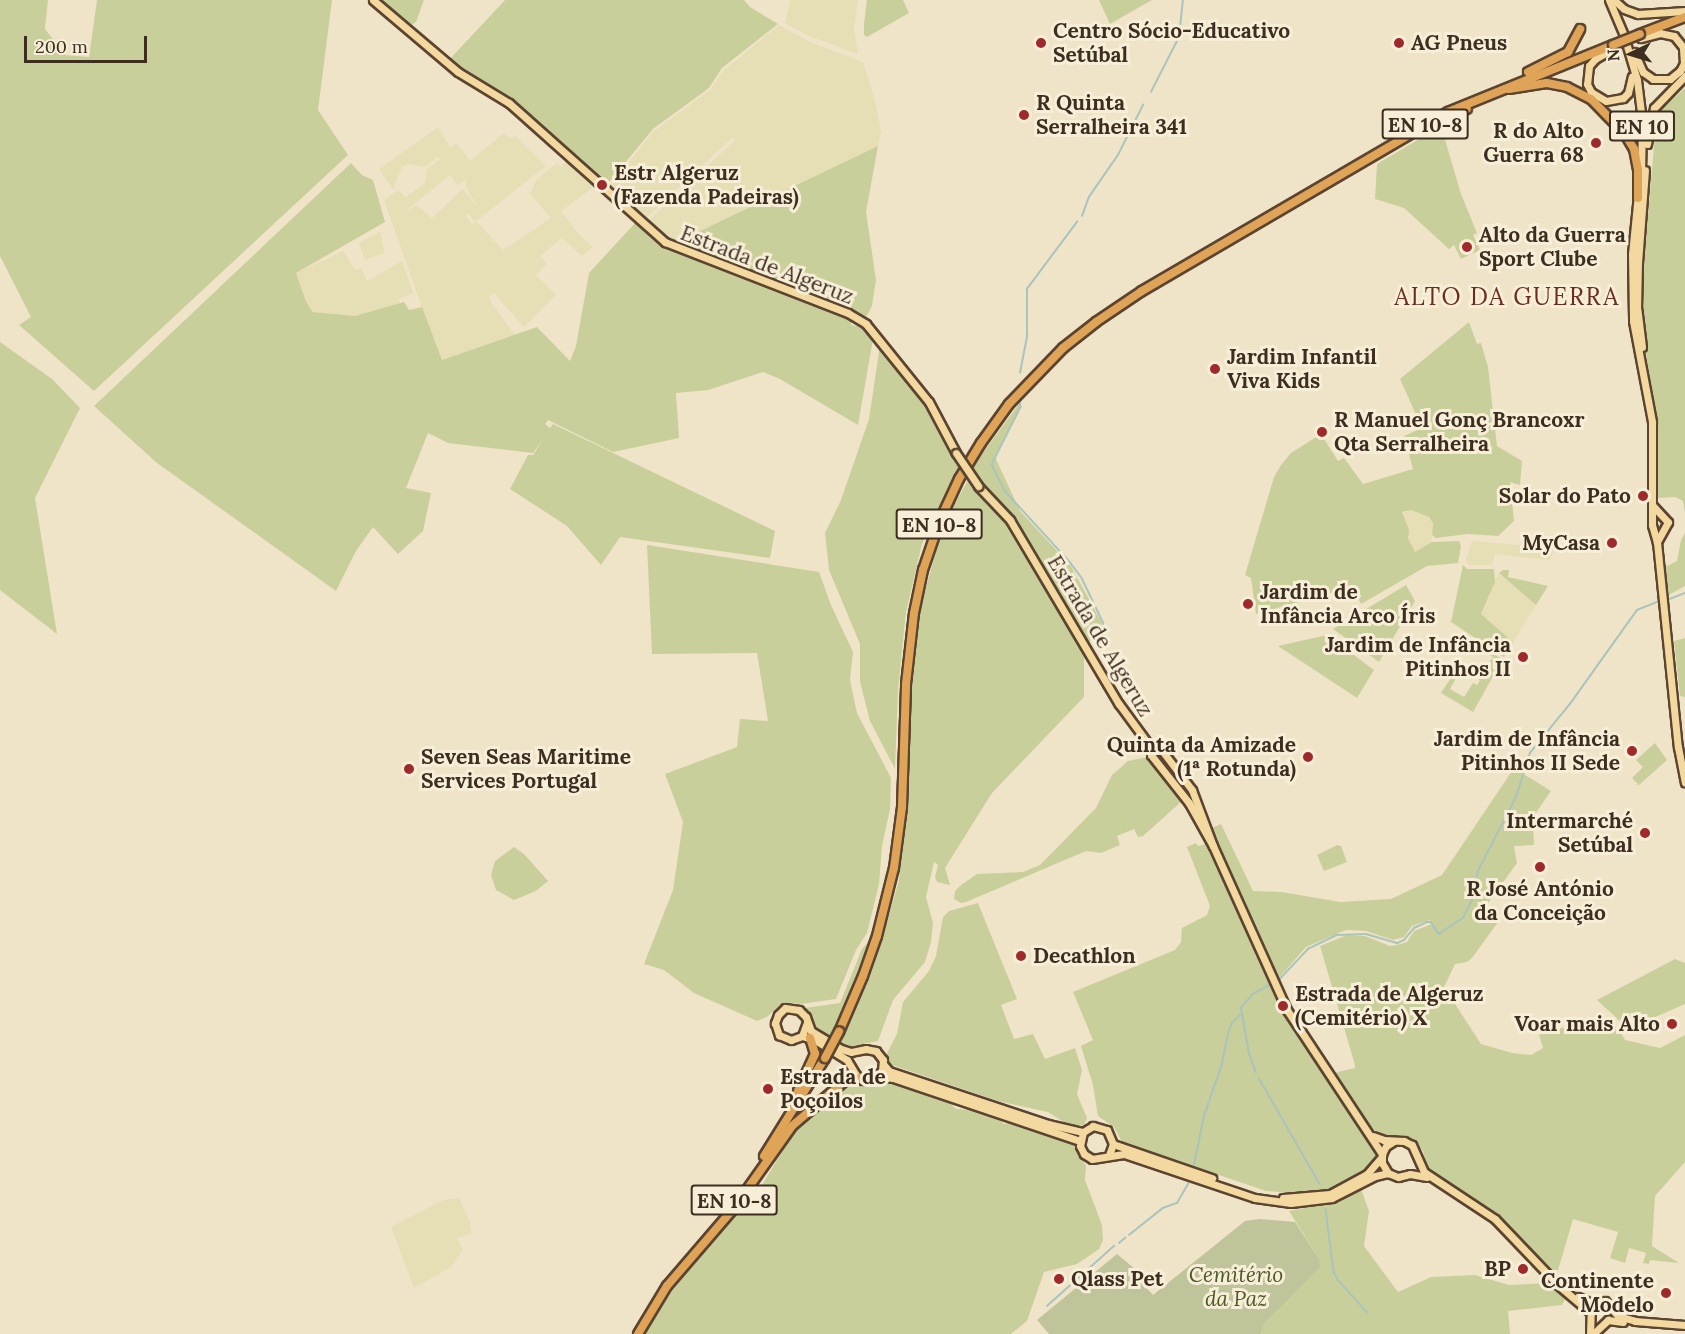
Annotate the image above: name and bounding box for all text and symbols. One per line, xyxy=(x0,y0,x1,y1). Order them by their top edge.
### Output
place label: Centro Sócio-Educativo Setúbal xyxy=(1053,18,1290,68)
scale bar xyxy=(27,24,150,62)
north arrow xyxy=(1601,24,1661,84)
place label: AG Pneus xyxy=(1411,30,1507,56)
text: 200 m xyxy=(35,35,88,58)
marker: Centro Sócio-Educativo Setúbal xyxy=(1034,36,1048,50)
marker: AG Pneus xyxy=(1392,36,1406,50)
text: N xyxy=(1603,48,1623,62)
place label: R Quinta Serralheira 341 xyxy=(1036,90,1187,140)
road number: EN 10-8 xyxy=(1382,107,1468,141)
marker: R Quinta Serralheira 341 xyxy=(1017,108,1031,122)
road number: EN 10 xyxy=(1608,109,1676,143)
place label: R do Alto Guerra 68 xyxy=(1483,118,1584,168)
marker: R do Alto Guerra 68 xyxy=(1589,136,1603,150)
place label: Estr Algeruz (Fazenda Padeiras) xyxy=(614,160,799,210)
marker: Estr Algeruz (Fazenda Padeiras) xyxy=(595,178,609,192)
street label: Estrada de Algeruz xyxy=(677,220,857,310)
place label: Alto da Guerra Sport Clube xyxy=(1479,222,1626,272)
marker: Alto da Guerra Sport Clube xyxy=(1460,240,1474,254)
district label: ALTO DA GUERRA xyxy=(1394,283,1620,311)
place label: Jardim Infantil Viva Kids xyxy=(1227,344,1377,394)
marker: Jardim Infantil Viva Kids xyxy=(1208,362,1222,376)
place label: R Manuel Gonç Brancoxr Qta Serralheira xyxy=(1334,407,1585,457)
marker: R Manuel Gonç Brancoxr Qta Serralheira xyxy=(1315,425,1329,439)
place label: Solar do Pato xyxy=(1499,483,1631,509)
marker: Solar do Pato xyxy=(1636,489,1650,503)
road number: EN 10-8 xyxy=(896,507,982,541)
place label: MyCasa xyxy=(1522,530,1600,556)
marker: MyCasa xyxy=(1605,536,1619,550)
street label: Estrada de Algeruz xyxy=(1042,551,1158,721)
place label: Jardim de Infância Arco Íris xyxy=(1260,579,1435,629)
marker: Jardim de Infância Arco Íris xyxy=(1241,597,1255,611)
place label: Jardim de Infância Pitinhos II xyxy=(1325,632,1511,682)
marker: Jardim de Infância Pitinhos II xyxy=(1516,650,1530,664)
place label: Jardim de Infância Pitinhos II Sede xyxy=(1434,726,1620,776)
place label: Quinta da Amizade (1ª Rotunda) xyxy=(1107,732,1296,782)
place label: Seven Seas Maritime Services Portugal xyxy=(421,744,631,794)
marker: Jardim de Infância Pitinhos II Sede xyxy=(1625,744,1639,758)
marker: Quinta da Amizade (1ª Rotunda) xyxy=(1301,750,1315,764)
marker: Seven Seas Maritime Services Portugal xyxy=(402,762,416,776)
place label: Intermarché Setúbal xyxy=(1506,808,1633,858)
marker: Intermarché Setúbal xyxy=(1638,826,1652,840)
marker: R José António da Conceição xyxy=(1533,860,1547,874)
place label: R José António da Conceição xyxy=(1466,876,1614,926)
place label: Decathlon xyxy=(1033,943,1136,969)
marker: Decathlon xyxy=(1014,949,1028,963)
place label: Estrada de Algeruz (Cemitério) X xyxy=(1295,981,1483,1031)
marker: Estrada de Algeruz (Cemitério) X xyxy=(1276,999,1290,1013)
place label: Voar mais Alto xyxy=(1514,1011,1660,1037)
marker: Voar mais Alto xyxy=(1665,1017,1679,1031)
place label: Estrada de Poçoilos xyxy=(780,1064,886,1114)
marker: Estrada de Poçoilos xyxy=(761,1082,775,1096)
road number: EN 10-8 xyxy=(690,1183,777,1217)
place label: BP xyxy=(1484,1256,1511,1282)
park label: Cemitério da Paz xyxy=(1189,1262,1283,1312)
marker: BP xyxy=(1516,1262,1530,1276)
place label: Qlass Pet xyxy=(1071,1266,1163,1292)
place label: Continente Modelo xyxy=(1541,1268,1654,1318)
marker: Qlass Pet xyxy=(1052,1272,1066,1286)
marker: Continente Modelo xyxy=(1659,1286,1673,1300)

